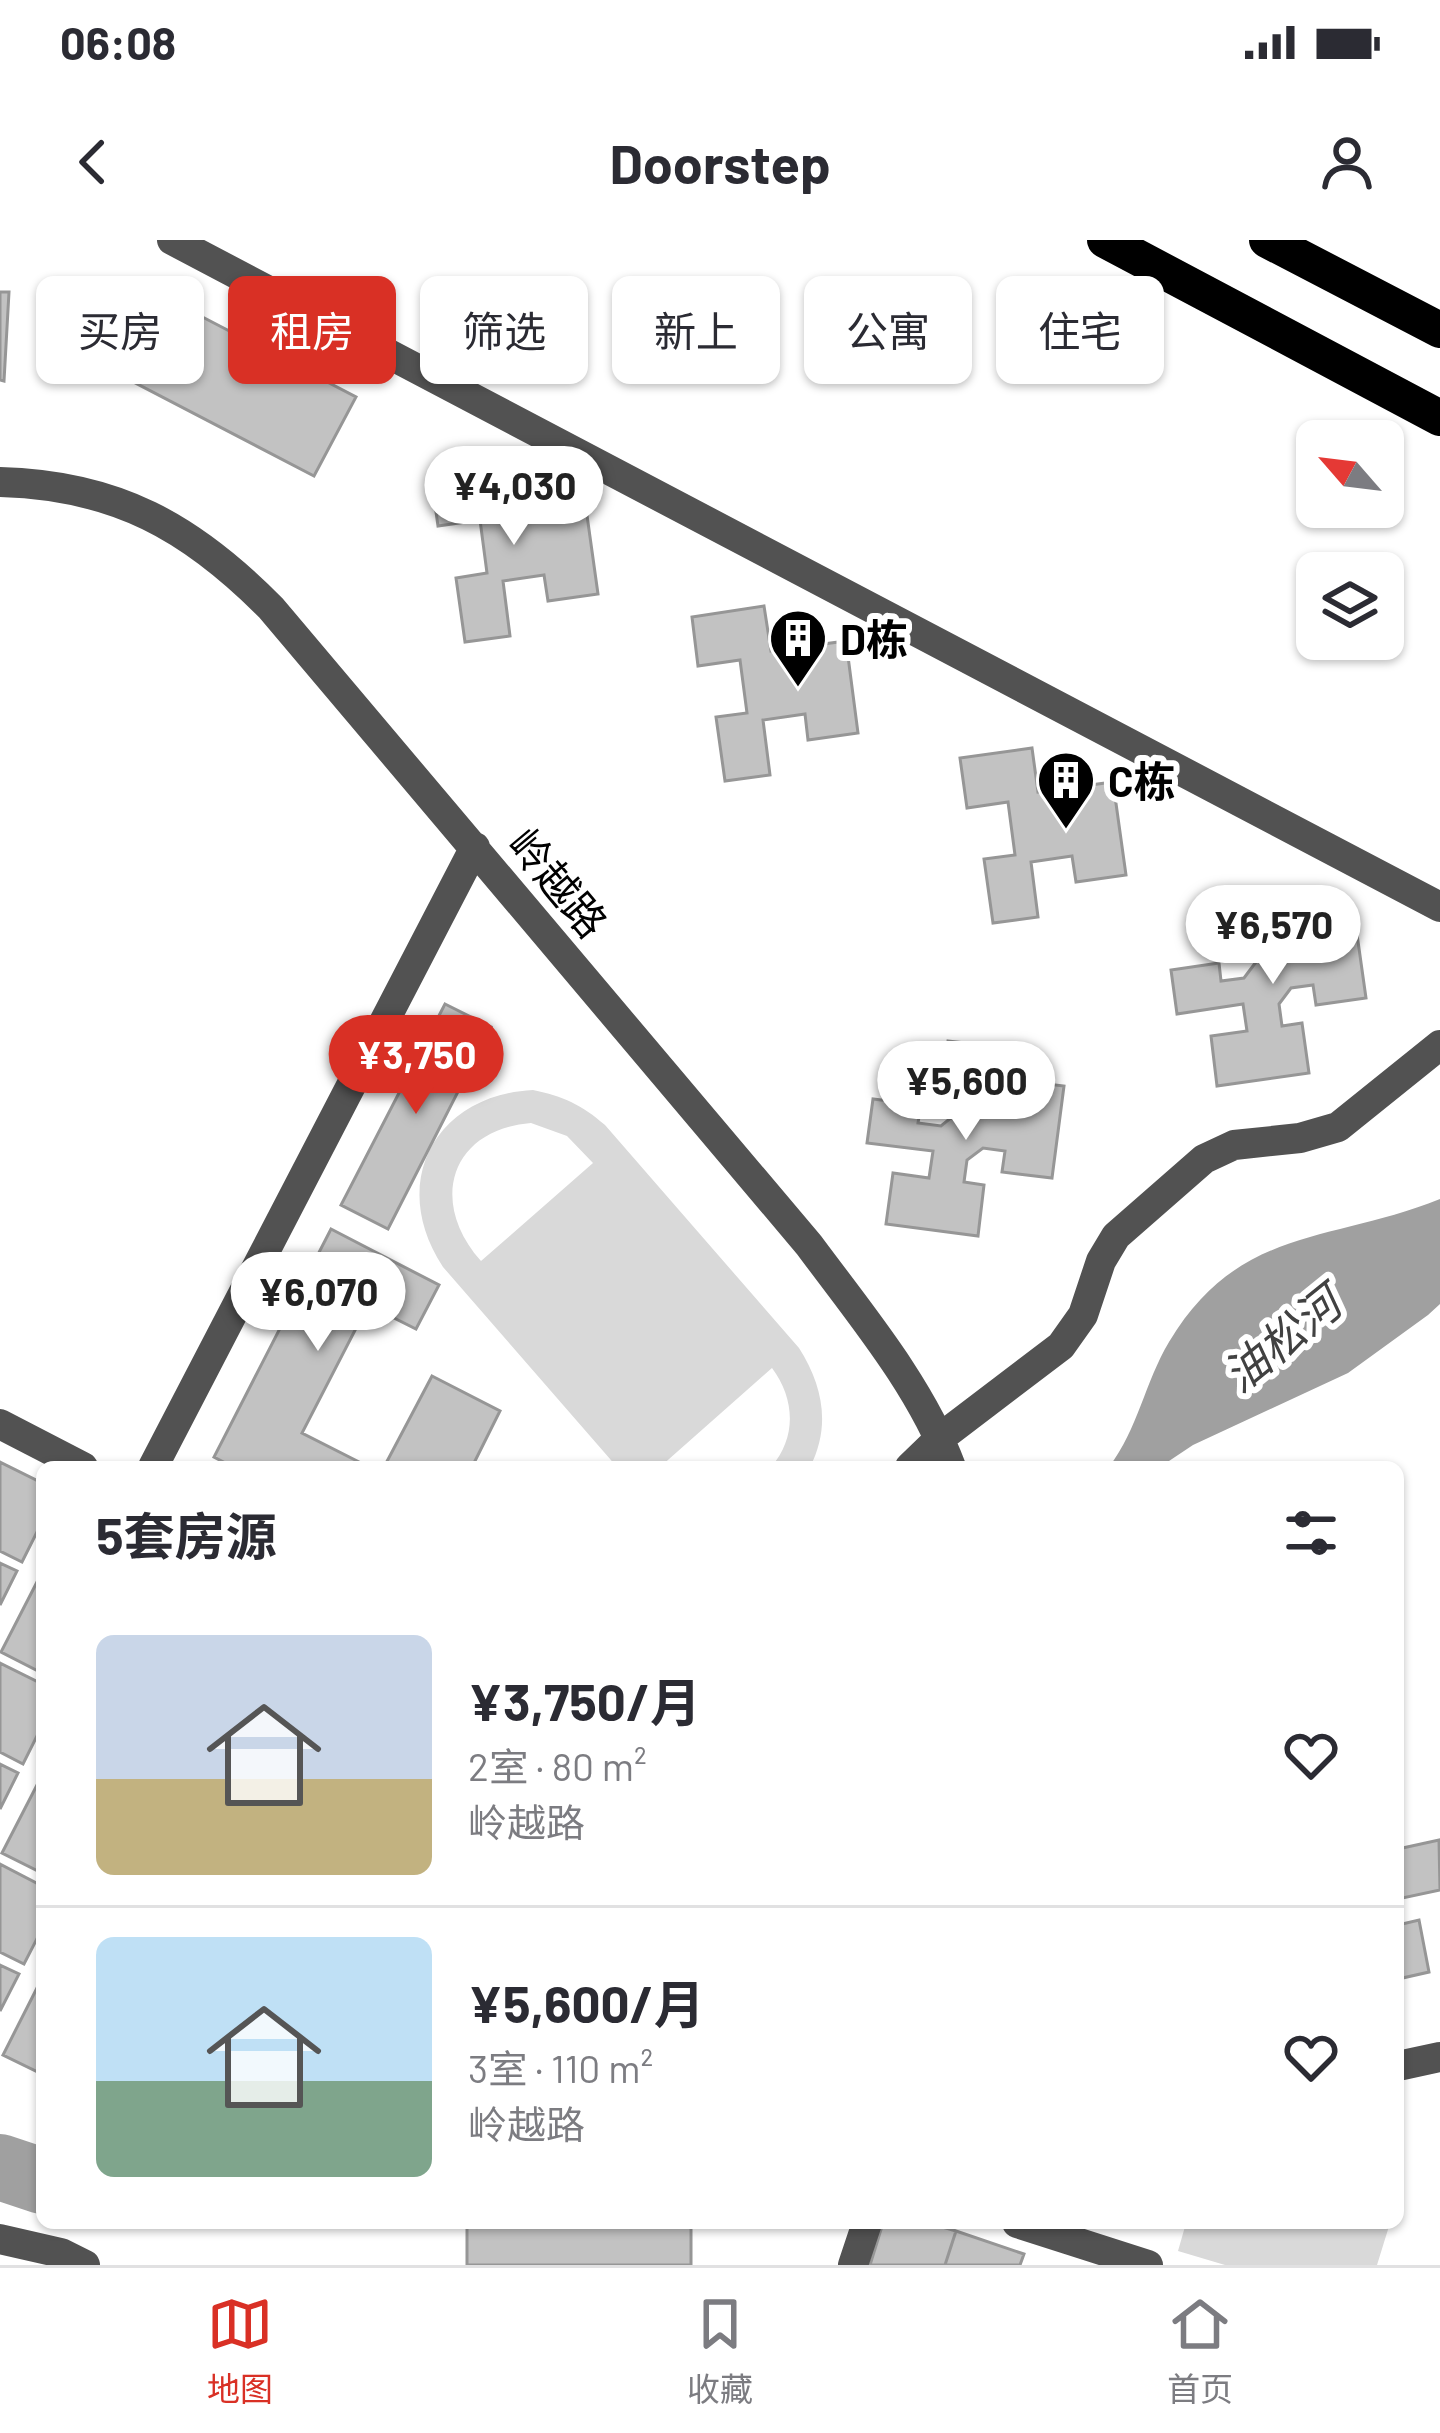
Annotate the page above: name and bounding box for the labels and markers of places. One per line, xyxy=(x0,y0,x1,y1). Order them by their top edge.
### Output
pin: ¥4,030 xyxy=(416,446,612,548)
building icon: D栋 xyxy=(767,607,829,689)
place label: D栋 xyxy=(840,613,908,663)
building icon: C栋 xyxy=(1035,749,1097,831)
place label: C栋 xyxy=(1108,755,1176,805)
pin: ¥6,570 xyxy=(1175,885,1371,987)
pin: ¥3,750 xyxy=(318,1015,514,1117)
pin: ¥5,600 xyxy=(868,1041,1064,1143)
pin: ¥6,070 xyxy=(220,1252,416,1354)

